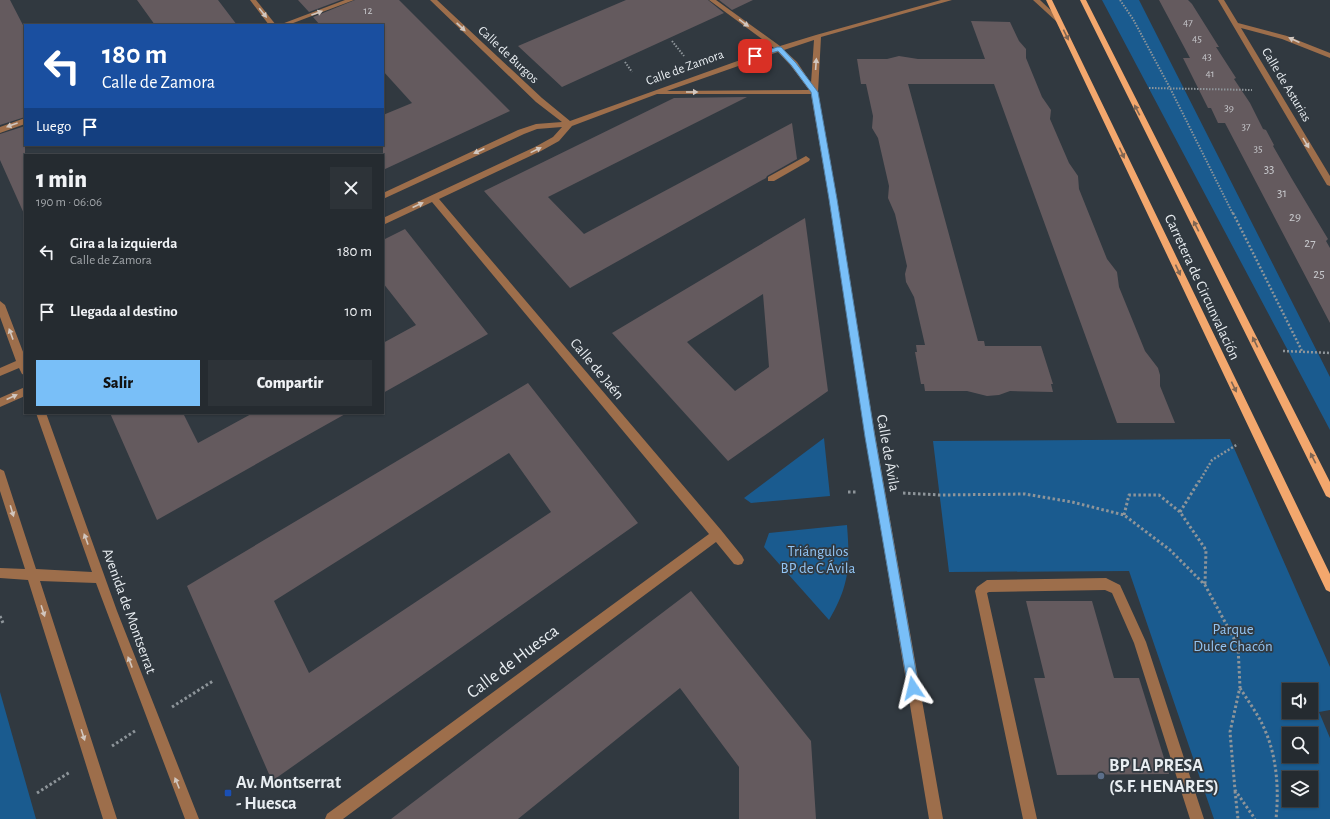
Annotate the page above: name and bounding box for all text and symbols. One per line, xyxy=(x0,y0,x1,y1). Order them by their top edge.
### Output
house number: 12 xyxy=(364,5,372,16)
one-way arrow xyxy=(259,7,267,18)
one-way arrow xyxy=(311,9,323,15)
house number: 47 xyxy=(1183,17,1193,28)
one-way arrow xyxy=(738,19,749,27)
one-way arrow xyxy=(456,22,466,32)
street label: Calle de Burgos xyxy=(475,24,541,86)
one-way arrow xyxy=(1063,30,1069,41)
house number: 45 xyxy=(1192,33,1202,44)
one-way arrow xyxy=(1288,37,1300,43)
pin xyxy=(738,39,772,73)
icon: left xyxy=(36,40,88,92)
text: 180 m xyxy=(102,41,167,69)
icon: arrive xyxy=(744,45,766,67)
street label: Calle de Asturias xyxy=(1259,46,1313,124)
street label: Calle de Zamora xyxy=(644,48,726,88)
house number: 43 xyxy=(1202,51,1212,62)
one-way arrow xyxy=(813,58,820,70)
house number: 41 xyxy=(1205,68,1215,79)
text: Calle de Zamora xyxy=(102,74,215,92)
one-way arrow xyxy=(686,89,699,95)
house number: 39 xyxy=(1224,102,1234,113)
one-way arrow xyxy=(1134,104,1140,115)
icon: arrive xyxy=(79,116,101,138)
text: Luego xyxy=(36,119,71,134)
house number: 37 xyxy=(1241,121,1251,132)
one-way arrow xyxy=(6,123,18,129)
one-way arrow xyxy=(1303,137,1310,149)
house number: 35 xyxy=(1253,143,1263,154)
one-way arrow xyxy=(530,147,542,153)
one-way arrow xyxy=(1119,147,1125,158)
one-way arrow xyxy=(474,148,485,154)
house number: 33 xyxy=(1264,163,1274,176)
button: close xyxy=(330,167,372,209)
text: 1 min xyxy=(36,168,87,192)
house number: 31 xyxy=(1277,187,1287,200)
text: 190 m · 06:06 xyxy=(36,196,102,209)
one-way arrow xyxy=(413,202,424,208)
house number: 29 xyxy=(1289,211,1301,224)
street label: Carretera de Circunvalación xyxy=(1162,212,1242,362)
one-way arrow xyxy=(1193,220,1199,231)
text: Gira a la izquierda xyxy=(70,236,177,251)
house number: 27 xyxy=(1304,237,1316,250)
icon: left xyxy=(36,241,58,263)
text: 180 m xyxy=(337,244,372,259)
text: Calle de Zamora xyxy=(70,254,152,267)
one-way arrow xyxy=(1175,264,1181,276)
house number: 25 xyxy=(1313,268,1325,281)
icon: arrive xyxy=(36,301,58,323)
text: Llegada al destino xyxy=(70,304,178,319)
text: 10 m xyxy=(344,304,372,319)
one-way arrow xyxy=(7,327,13,339)
street label: Calle de Jaén xyxy=(567,336,627,402)
one-way arrow xyxy=(1251,336,1258,347)
button: Salir xyxy=(36,360,200,406)
button: Compartir xyxy=(208,360,372,406)
one-way arrow xyxy=(1231,382,1237,393)
one-way arrow xyxy=(7,394,18,400)
street label: Calle de Ávila xyxy=(874,413,904,493)
one-way arrow xyxy=(1309,452,1316,464)
one-way arrow xyxy=(9,505,15,517)
one-way arrow xyxy=(82,533,88,545)
park label: Triángulos BP de C Ávila xyxy=(781,544,855,576)
street label: Avenida de Montserrat xyxy=(99,546,159,676)
one-way arrow xyxy=(40,605,46,617)
street label: Calle de Huesca xyxy=(464,622,562,702)
park label: Parque Dulce Chacón xyxy=(1193,622,1273,654)
one-way arrow xyxy=(127,655,133,667)
position arrow xyxy=(892,667,934,709)
map controls xyxy=(1282,683,1318,807)
button: sound xyxy=(1282,683,1318,719)
button: search xyxy=(1282,727,1318,763)
one-way arrow xyxy=(80,729,86,741)
place label: BP LA PRESA (S.F. HENARES) xyxy=(1109,757,1219,796)
marker: BP LA PRESA (S.F. HENARES) xyxy=(1096,771,1106,781)
button: layers xyxy=(1282,771,1318,807)
place label: Av. Montserrat - Huesca xyxy=(236,774,341,813)
one-way arrow xyxy=(174,776,180,788)
marker: Av. Montserrat - Huesca xyxy=(223,788,233,798)

